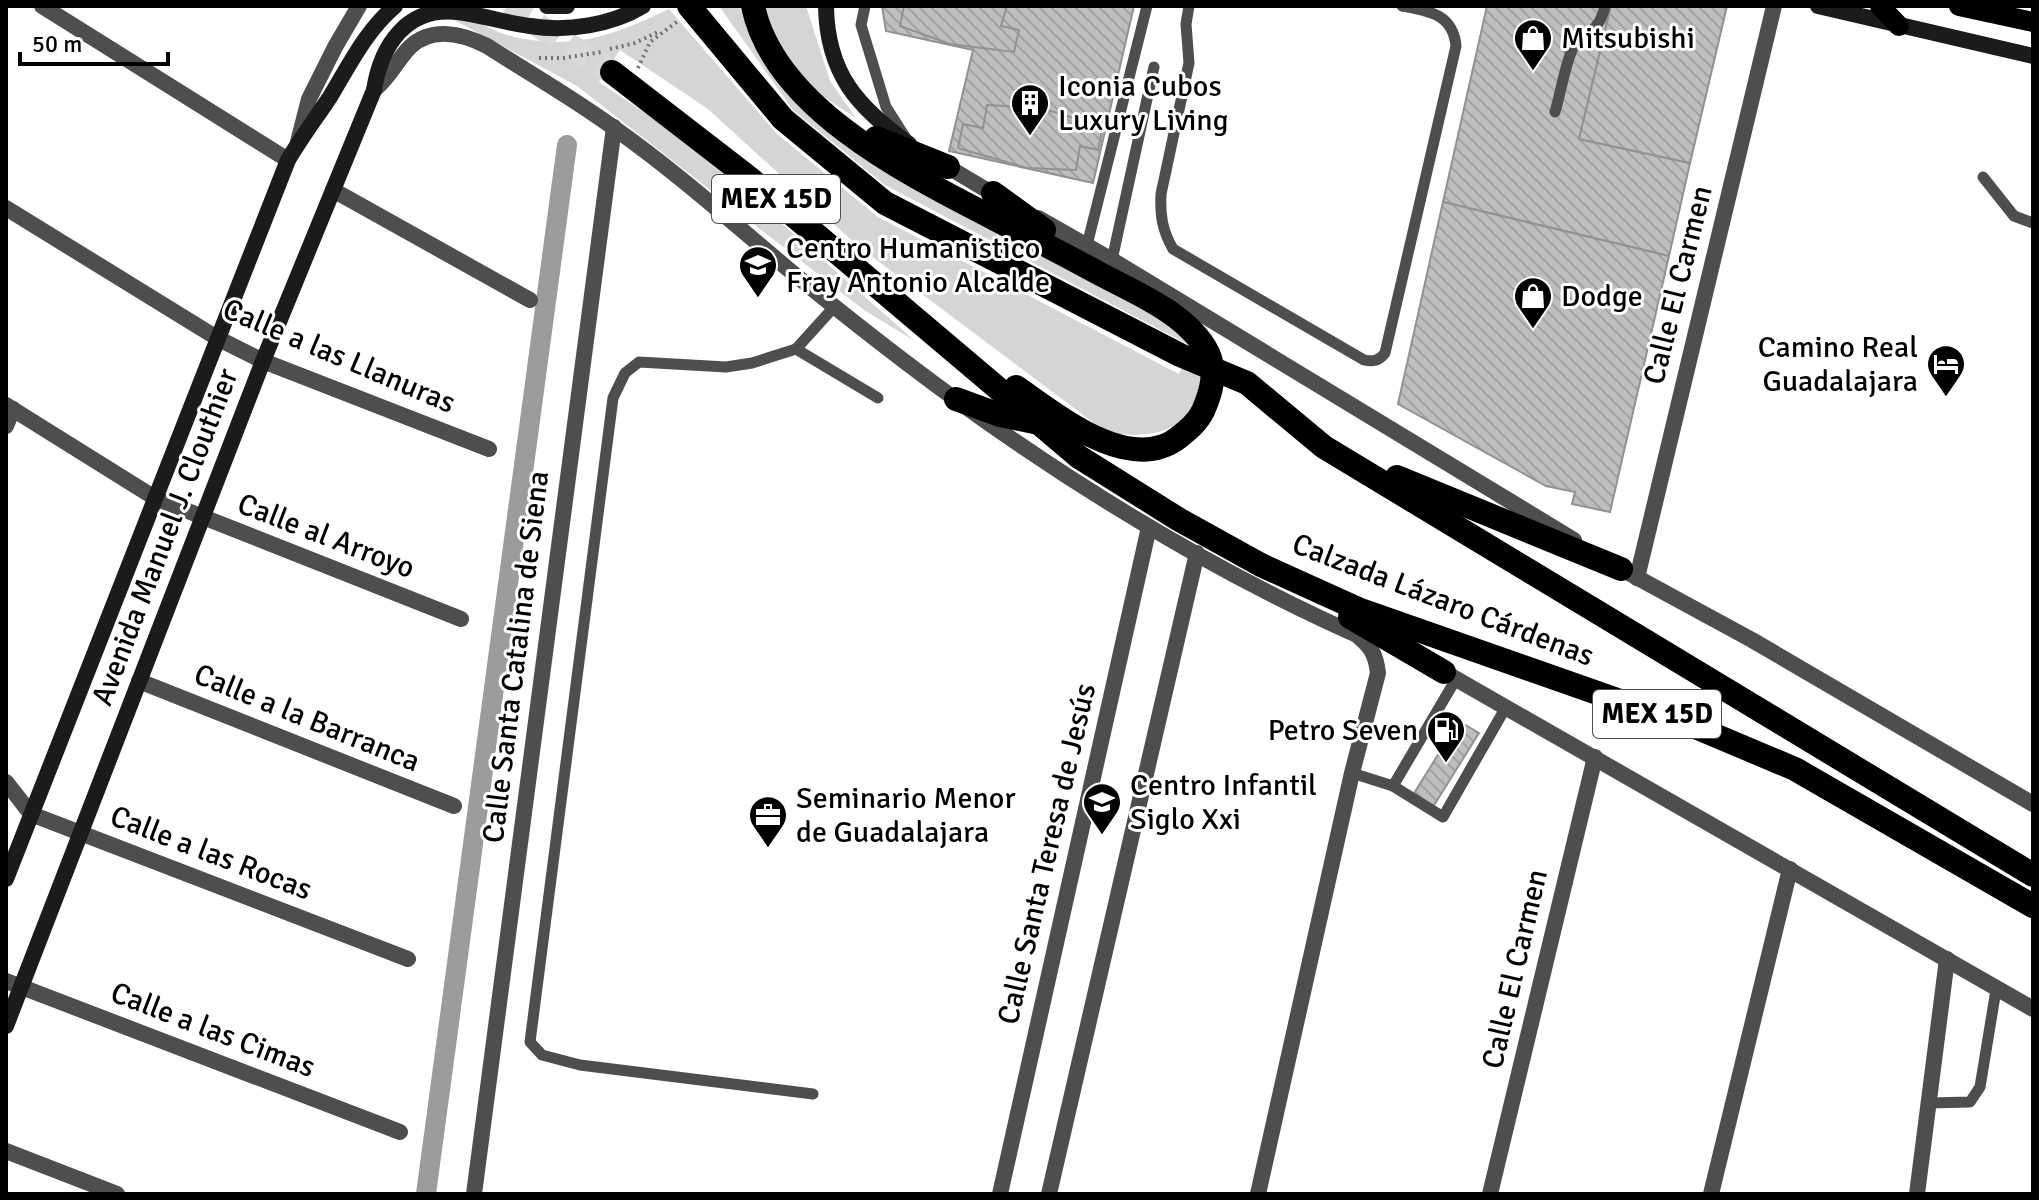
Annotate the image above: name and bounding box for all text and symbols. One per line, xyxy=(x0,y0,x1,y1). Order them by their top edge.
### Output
scale bar xyxy=(20,16,168,66)
shop icon: Mitsubishi xyxy=(1512,17,1554,72)
place label: Mitsubishi xyxy=(1561,20,1695,57)
text: 50 m xyxy=(32,29,82,59)
place label: Iconia Cubos Luxury Living xyxy=(1058,68,1229,139)
building icon: Iconia Cubos Luxury Living xyxy=(1009,82,1051,137)
road number: MEX 15D xyxy=(712,175,840,223)
street label: Calle El Carmen xyxy=(1635,182,1721,388)
place label: Centro Humanistico Fray Antonio Alcalde xyxy=(786,230,1050,301)
school or university icon: Centro Humanistico Fray Antonio Alcalde xyxy=(737,244,779,299)
shop icon: Dodge xyxy=(1512,275,1554,330)
place label: Dodge xyxy=(1561,278,1643,315)
street label: Calle a las Llanuras xyxy=(217,290,461,422)
place label: Camino Real Guadalajara xyxy=(1758,329,1918,400)
hotel icon: Camino Real Guadalajara xyxy=(1925,343,1967,398)
street label: Avenida Manuel J. Clouthier xyxy=(84,363,246,711)
street label: Calle Santa Catalina de Siena xyxy=(475,469,557,845)
street label: Calle al Arroyo xyxy=(232,485,420,587)
street label: Calzada Lázaro Cárdenas xyxy=(1287,525,1599,675)
street label: Calle a la Barranca xyxy=(189,656,425,780)
street label: Calle Santa Teresa de Jesús xyxy=(990,680,1104,1028)
road number: MEX 15D xyxy=(1593,690,1721,738)
fuel station icon: Petro Seven xyxy=(1425,709,1467,764)
place label: Petro Seven xyxy=(1268,712,1418,749)
place label: Centro Infantil Siglo Xxi xyxy=(1130,767,1317,838)
place label: Seminario Menor de Guadalajara xyxy=(796,780,1015,851)
school or university icon: Centro Infantil Siglo Xxi xyxy=(1081,781,1123,836)
office icon: Seminario Menor de Guadalajara xyxy=(747,794,789,849)
street label: Calle a las Rocas xyxy=(105,798,317,908)
street label: Calle El Carmen xyxy=(1474,866,1556,1072)
street label: Calle a las Cimas xyxy=(106,974,320,1086)

